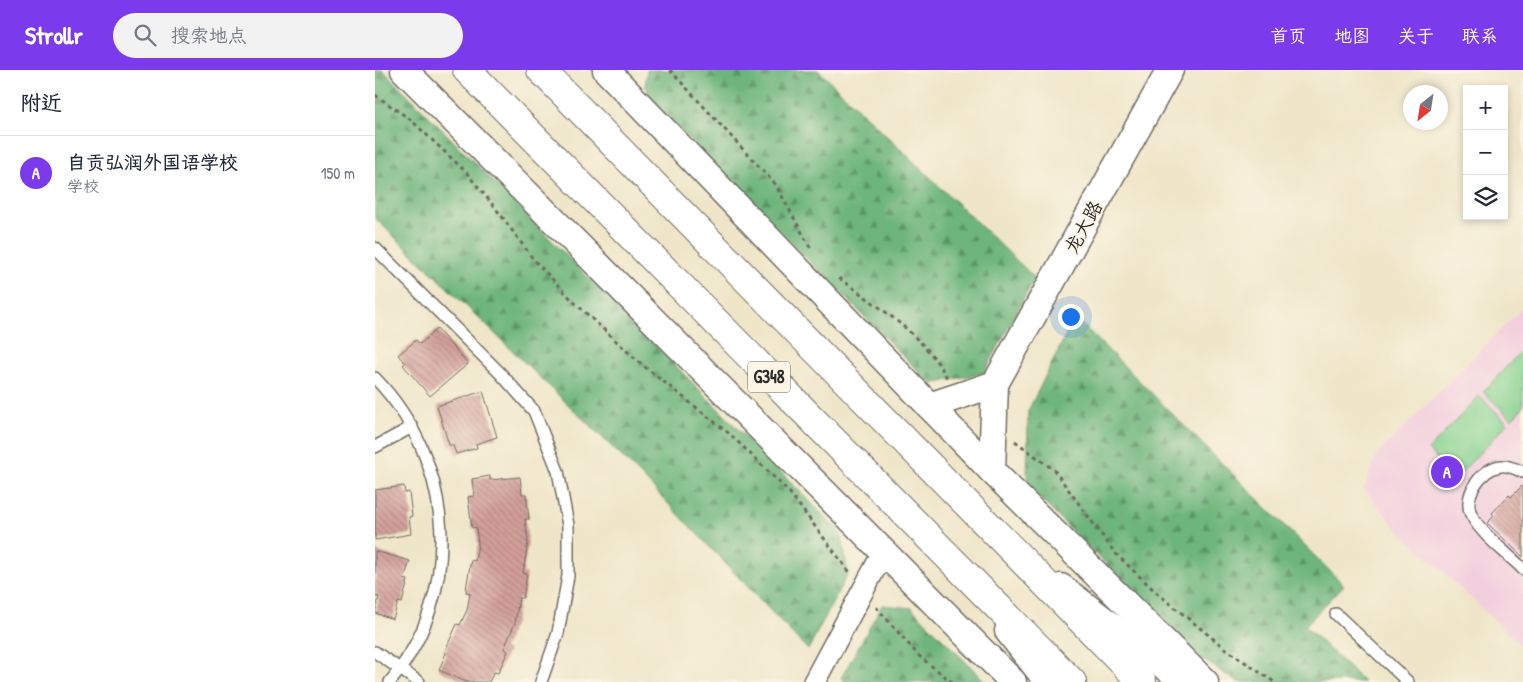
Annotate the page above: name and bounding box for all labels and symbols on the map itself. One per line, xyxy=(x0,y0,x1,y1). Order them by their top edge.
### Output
north arrow xyxy=(1403,85,1448,130)
street label: 龙大路 xyxy=(1058,196,1108,258)
your location xyxy=(1058,304,1084,330)
road number: G348 xyxy=(748,362,790,392)
pin: A xyxy=(1431,453,1463,491)

